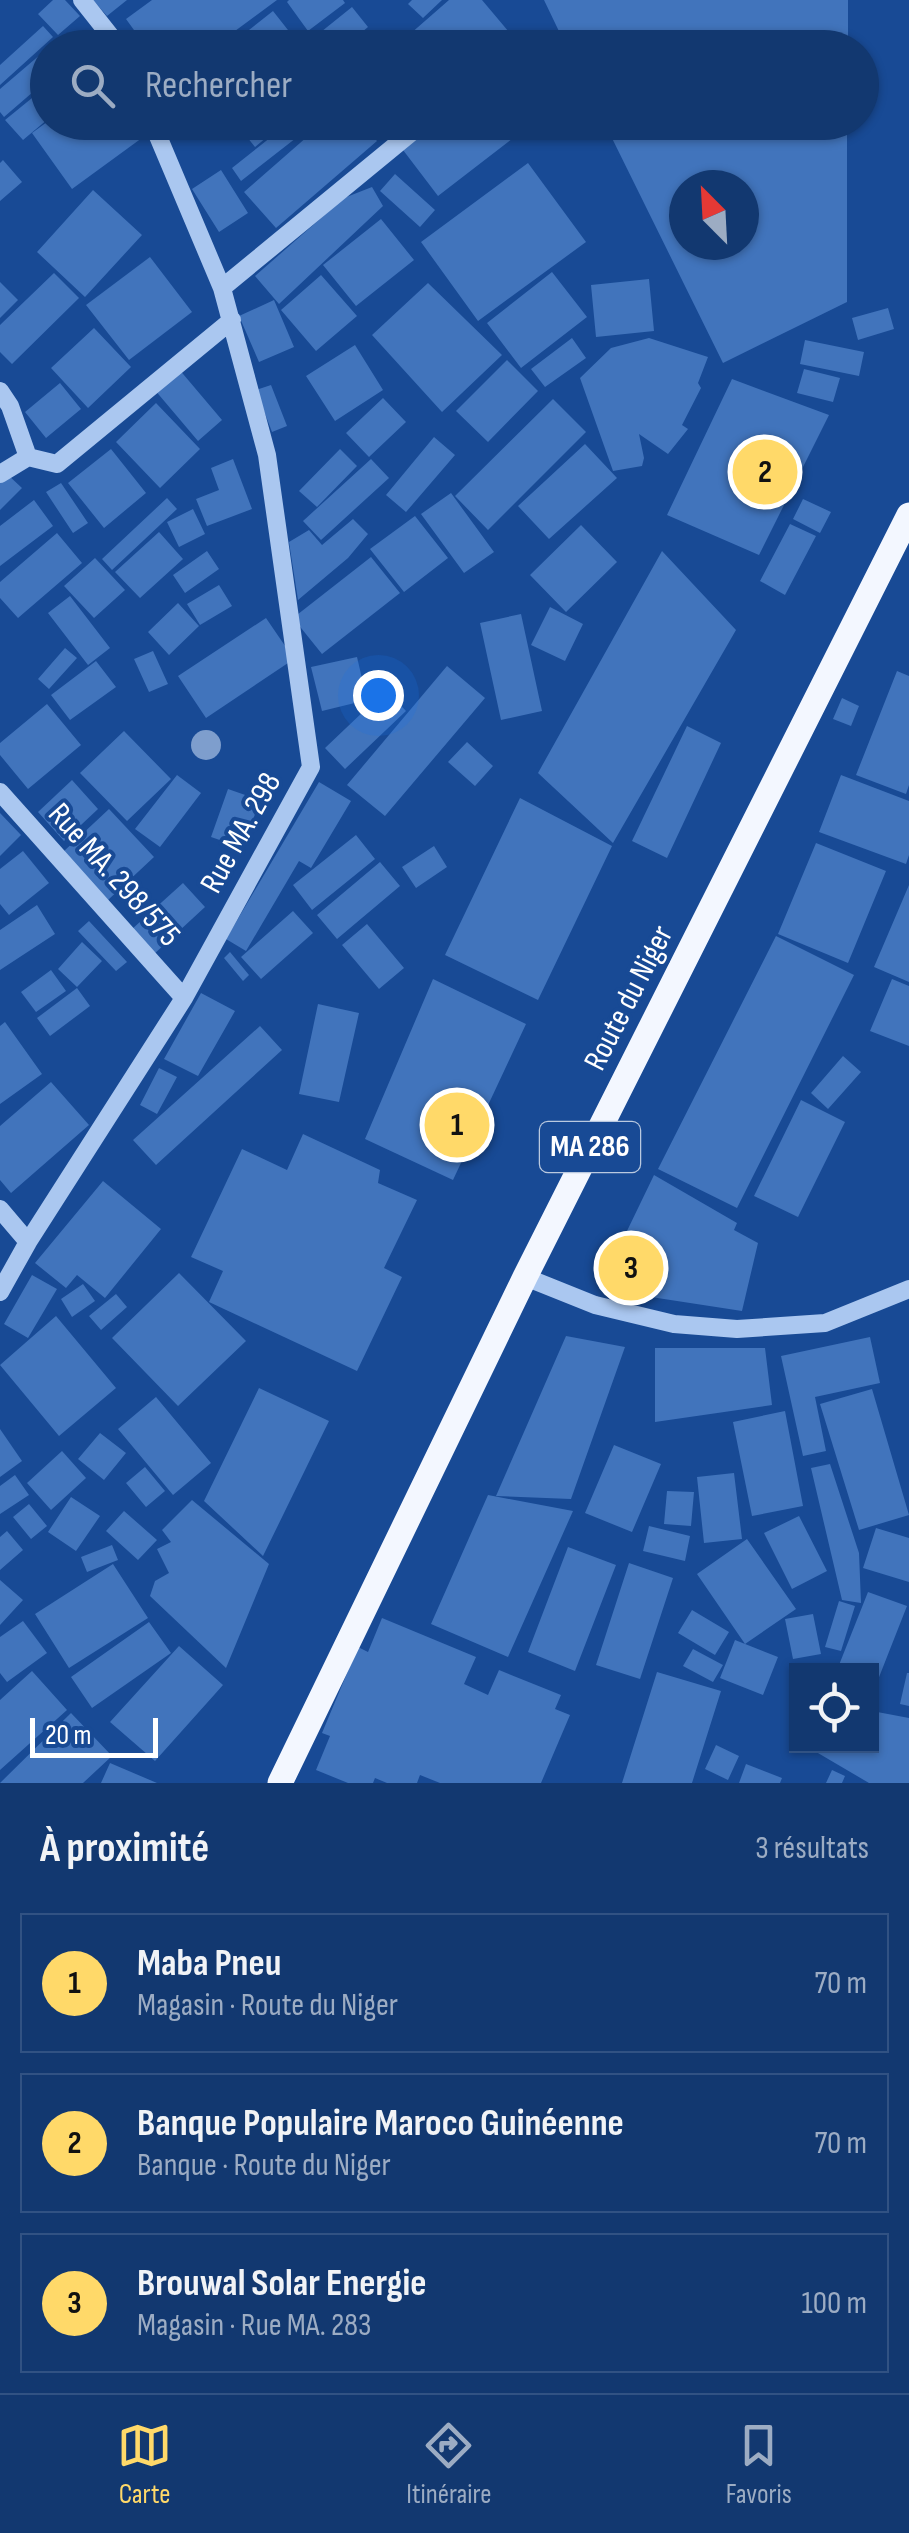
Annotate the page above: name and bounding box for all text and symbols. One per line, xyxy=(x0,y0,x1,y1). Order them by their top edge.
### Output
search box xyxy=(30,30,879,140)
icon: search xyxy=(65,58,120,113)
text: Rechercher xyxy=(145,63,292,108)
north arrow xyxy=(669,170,759,260)
pin: 2 xyxy=(732,434,798,510)
your location xyxy=(353,670,404,721)
street label: Rue MA. 298 xyxy=(192,766,290,900)
street label: Rue MA. 298/575 xyxy=(40,795,188,955)
street label: Route du Niger xyxy=(576,919,682,1077)
pin: 1 xyxy=(424,1088,490,1162)
road number: MA 286 xyxy=(540,1122,640,1172)
pin: 3 xyxy=(598,1230,664,1306)
map controls xyxy=(789,1663,879,1753)
button: locate xyxy=(789,1663,879,1753)
scale bar xyxy=(30,1713,158,1758)
text: 20 m xyxy=(45,1719,91,1752)
text: À proximité xyxy=(40,1823,209,1874)
text: 3 résultats xyxy=(755,1829,869,1868)
text: Maba Pneu xyxy=(137,1941,281,1986)
text: 1 xyxy=(68,1964,81,2003)
text: 70 m xyxy=(814,1964,867,2003)
text: Magasin · Route du Niger xyxy=(137,1986,398,2025)
text: Banque Populaire Maroco Guinéenne xyxy=(137,2101,624,2146)
text: 2 xyxy=(67,2124,82,2163)
text: 70 m xyxy=(814,2124,867,2163)
text: Banque · Route du Niger xyxy=(137,2146,391,2185)
text: Brouwal Solar Energie xyxy=(137,2261,426,2306)
text: 3 xyxy=(67,2284,82,2323)
text: 100 m xyxy=(802,2284,867,2323)
text: Magasin · Rue MA. 283 xyxy=(137,2306,372,2345)
tab: Carte xyxy=(117,2418,172,2511)
tab: Itinéraire xyxy=(406,2418,491,2511)
tab: Favoris xyxy=(726,2418,792,2511)

